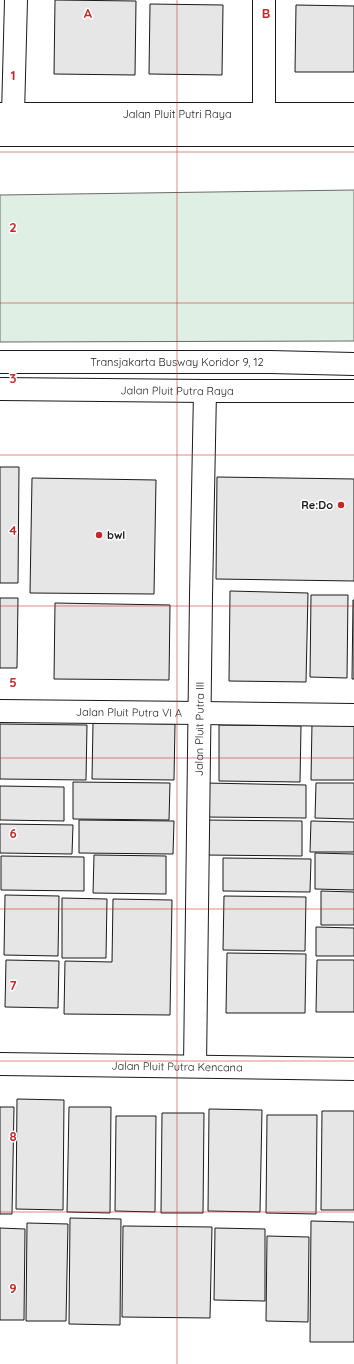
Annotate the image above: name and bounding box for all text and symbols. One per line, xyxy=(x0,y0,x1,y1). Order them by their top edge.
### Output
text: A xyxy=(84,5,93,21)
text: B xyxy=(262,5,270,21)
text: 1 xyxy=(10,67,16,83)
street label: Jalan Pluit Putri Raya xyxy=(122,107,232,121)
text: 2 xyxy=(9,219,17,235)
street label: Transjakarta Busway Koridor 9, 12 xyxy=(90,355,264,369)
text: 3 xyxy=(10,370,17,386)
street label: Jalan Pluit Putra Raya xyxy=(120,383,234,398)
place label: Re:Do xyxy=(301,498,333,512)
marker: Re:Do xyxy=(336,500,346,510)
text: 4 xyxy=(9,522,17,538)
place label: bwl xyxy=(107,528,125,542)
marker: bwl xyxy=(94,530,104,540)
text: 5 xyxy=(9,674,17,690)
street label: Jalan Pluit Putra III xyxy=(192,682,207,776)
street label: Jalan Pluit Putra VI A xyxy=(76,705,182,720)
text: 6 xyxy=(9,825,17,841)
text: 7 xyxy=(9,977,17,993)
street label: Jalan Pluit Putra Kencana xyxy=(111,1059,243,1074)
text: 8 xyxy=(9,1128,17,1144)
text: 9 xyxy=(9,1280,17,1296)

